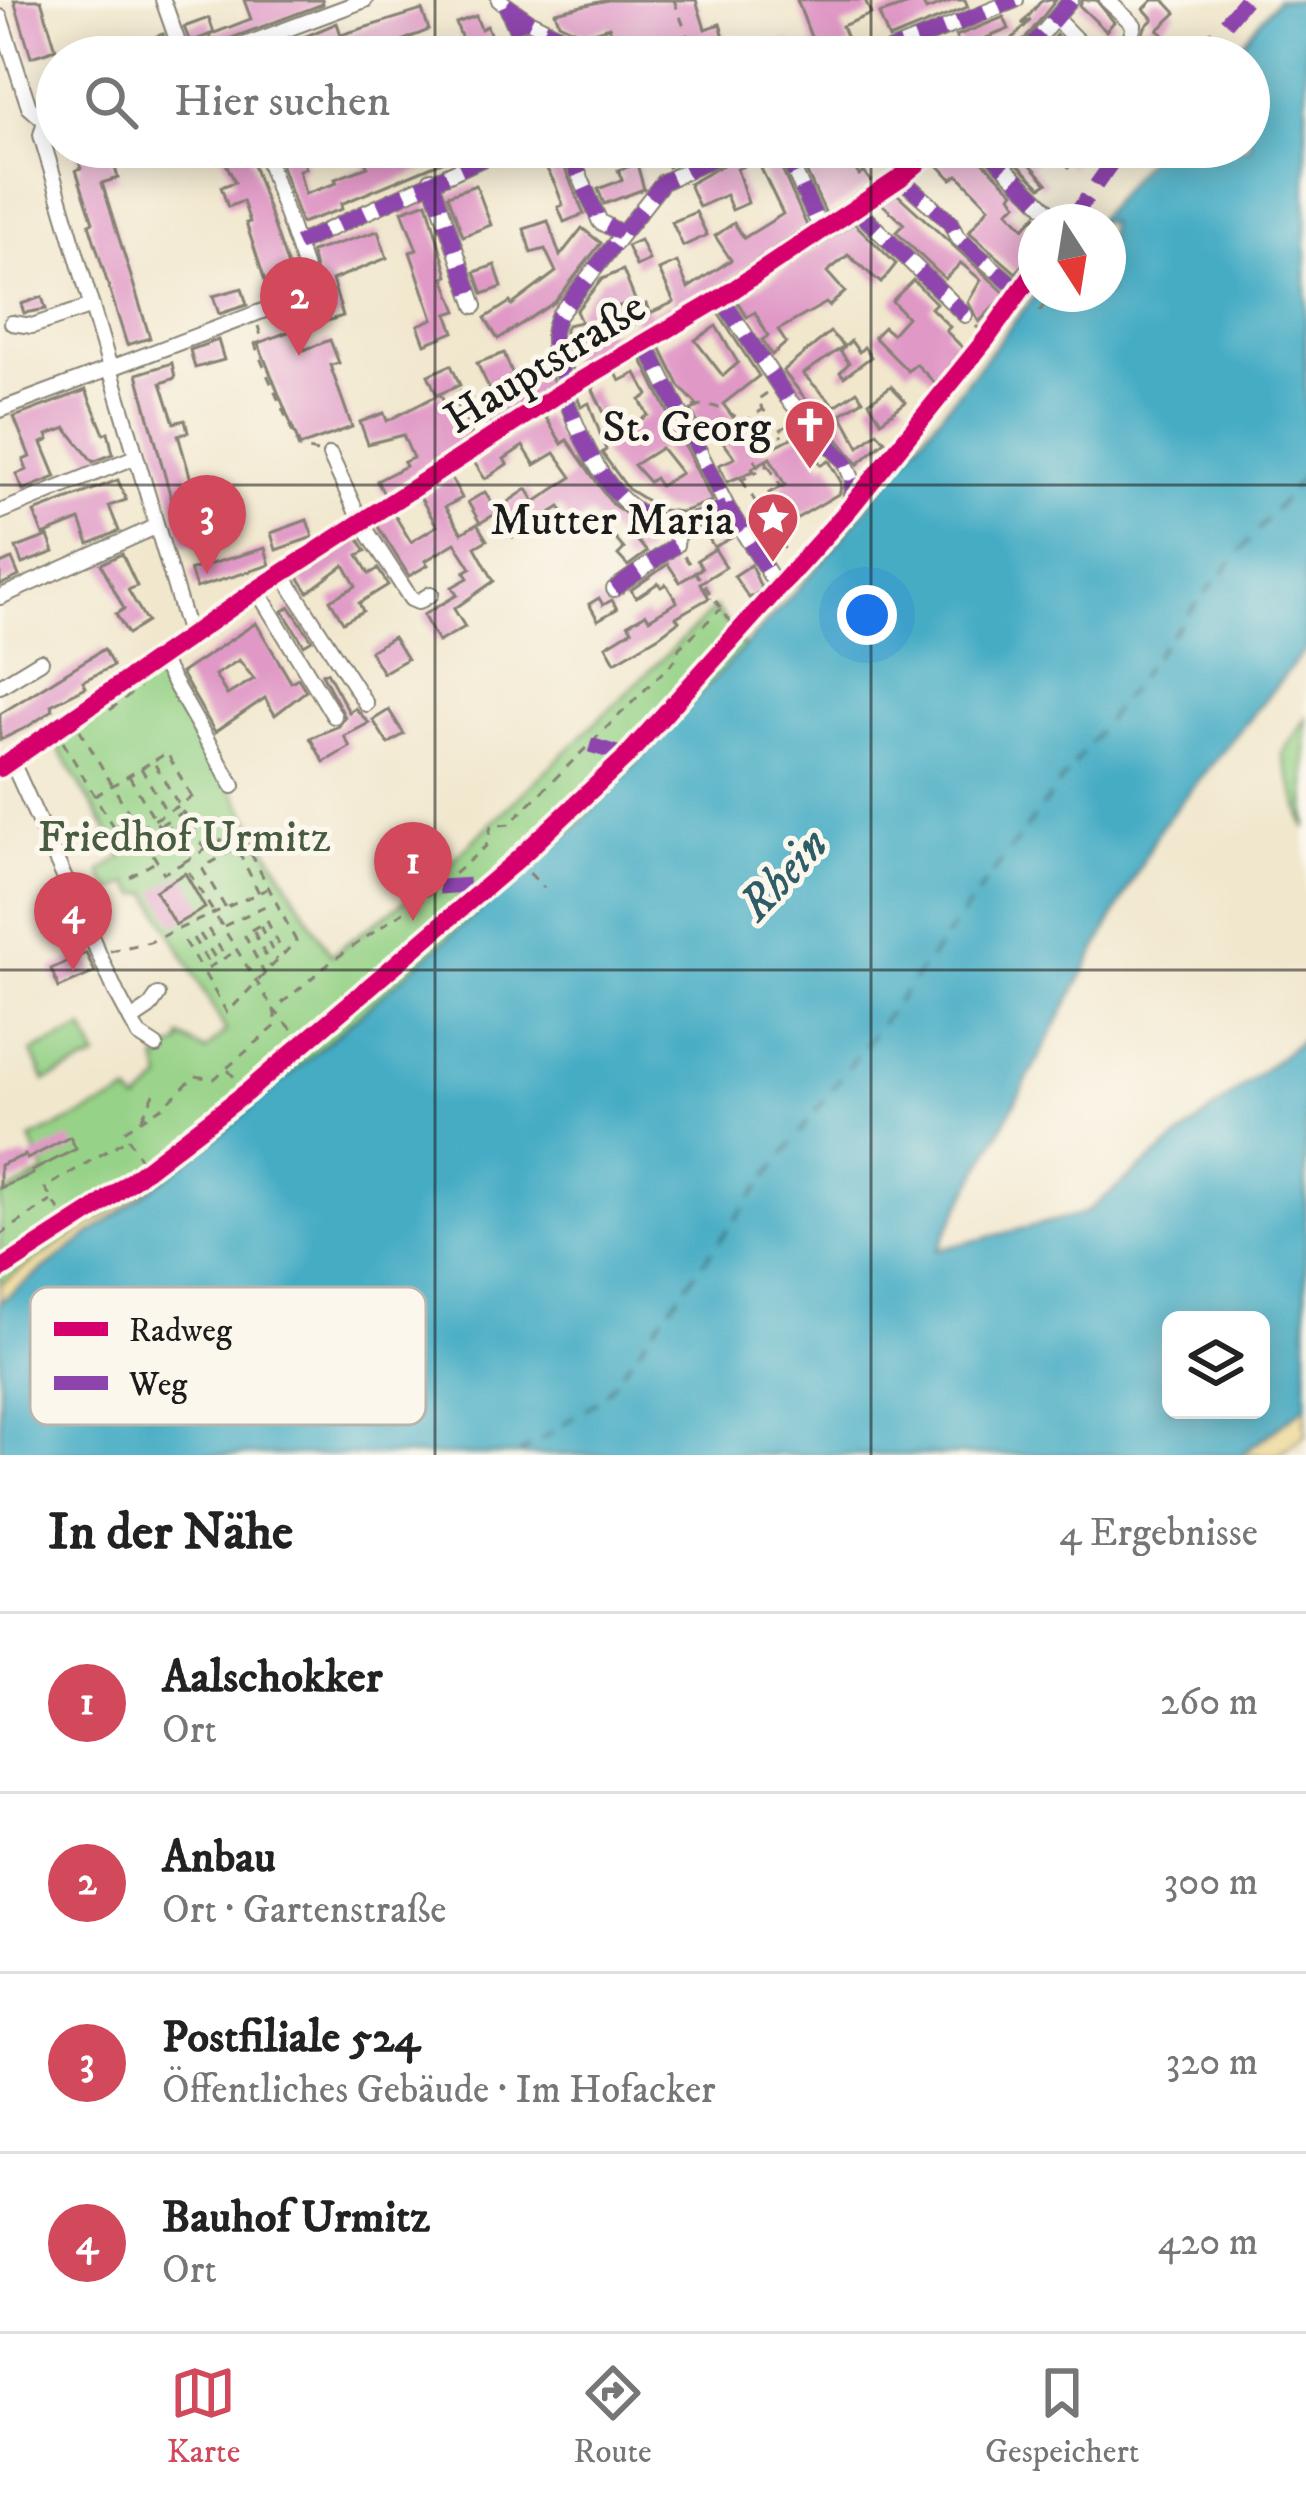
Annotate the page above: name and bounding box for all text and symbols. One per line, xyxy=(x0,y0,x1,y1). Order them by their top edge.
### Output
search box xyxy=(36,36,1270,168)
icon: search xyxy=(78,69,144,135)
text: Hier suchen xyxy=(174,74,390,130)
north arrow xyxy=(1018,204,1126,312)
pin: 2 xyxy=(260,257,338,356)
street label: Hauptstraße xyxy=(435,280,657,447)
church icon: St. Georg xyxy=(782,397,838,471)
place label: St. Georg xyxy=(602,400,771,456)
pin: 3 xyxy=(168,475,246,574)
place icon: Mutter Maria xyxy=(745,490,801,564)
place label: Mutter Maria xyxy=(490,493,734,549)
your location xyxy=(837,585,897,645)
park label: Friedhof Urmitz xyxy=(37,810,331,866)
water label: Rhein xyxy=(725,816,842,936)
pin: 1 xyxy=(374,822,452,921)
pin: 4 xyxy=(34,872,112,971)
legend xyxy=(30,1287,426,1425)
text: Radweg xyxy=(129,1311,233,1352)
map controls xyxy=(1162,1311,1270,1419)
button: layers xyxy=(1162,1311,1270,1419)
text: Weg xyxy=(128,1365,188,1406)
text: In der Nähe xyxy=(48,1501,293,1565)
text: 4 Ergebnisse xyxy=(1059,1509,1258,1558)
text: Aalschokker xyxy=(162,1650,382,1706)
text: 1 xyxy=(80,1678,94,1727)
text: 260 m xyxy=(1160,1678,1258,1727)
text: Ort xyxy=(162,1706,217,1755)
text: Anbau xyxy=(162,1830,276,1886)
text: 2 xyxy=(77,1858,97,1907)
text: 300 m xyxy=(1164,1858,1258,1907)
text: Ort · Gartenstraße xyxy=(162,1886,446,1935)
text: Postfiliale 524 xyxy=(162,2010,420,2066)
text: 3 xyxy=(80,2038,94,2087)
text: 320 m xyxy=(1166,2038,1258,2087)
text: Öffentliches Gebäude · Im Hofacker xyxy=(162,2066,716,2115)
text: Bauhof Urmitz xyxy=(162,2190,430,2246)
text: 4 xyxy=(76,2218,98,2267)
text: 420 m xyxy=(1158,2218,1258,2267)
text: Ort xyxy=(162,2246,217,2295)
tab: Karte xyxy=(167,2360,240,2473)
tab: Route xyxy=(574,2360,652,2473)
tab: Gespeichert xyxy=(985,2360,1139,2473)

